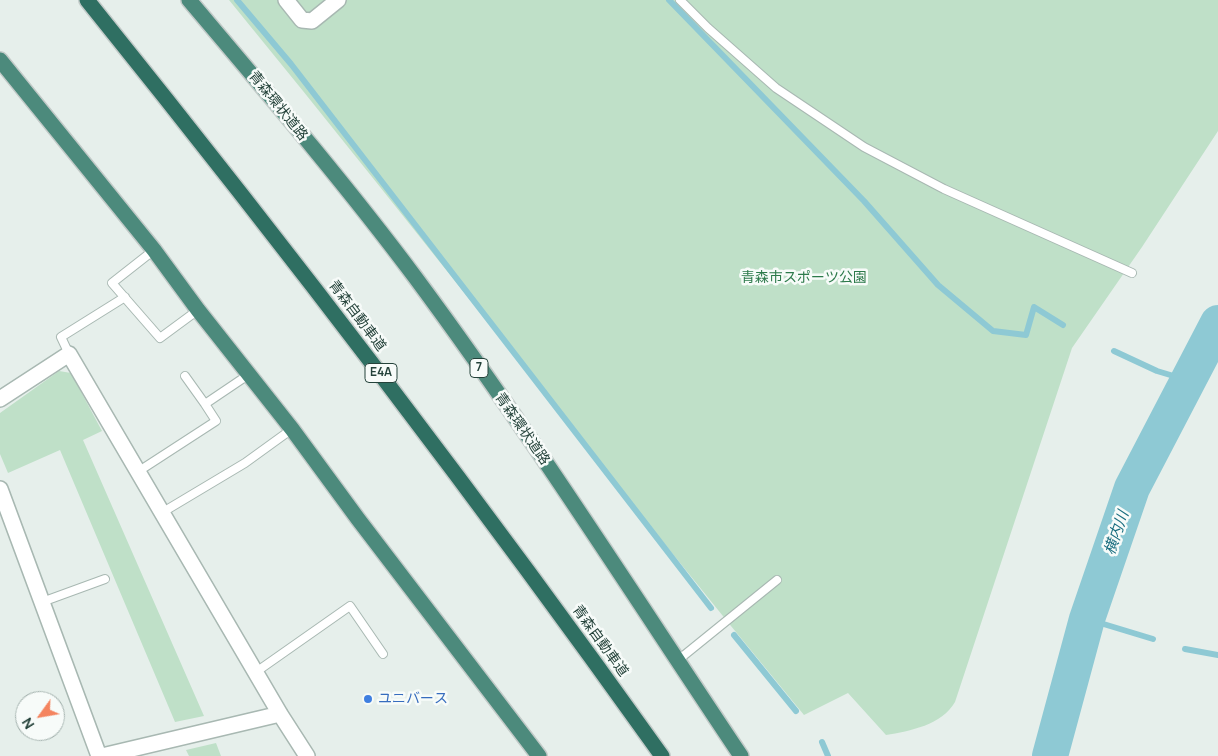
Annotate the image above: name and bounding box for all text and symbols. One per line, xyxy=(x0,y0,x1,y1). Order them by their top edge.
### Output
street label: 青森環状道路 xyxy=(245,68,311,144)
park label: 青森市スポーツ公園 xyxy=(741,270,867,286)
street label: 青森自動車道 xyxy=(325,277,389,355)
road number: 7 xyxy=(470,358,488,378)
road number: E4A xyxy=(365,363,397,382)
street label: 青森環状道路 xyxy=(491,390,553,468)
water label: 横内川 xyxy=(1101,509,1133,557)
street label: 青森自動車道 xyxy=(569,602,631,680)
north arrow xyxy=(15,691,65,741)
place label: ユニバース xyxy=(378,691,448,707)
marker: ユニバース xyxy=(362,693,374,705)
text: N xyxy=(17,714,38,733)

